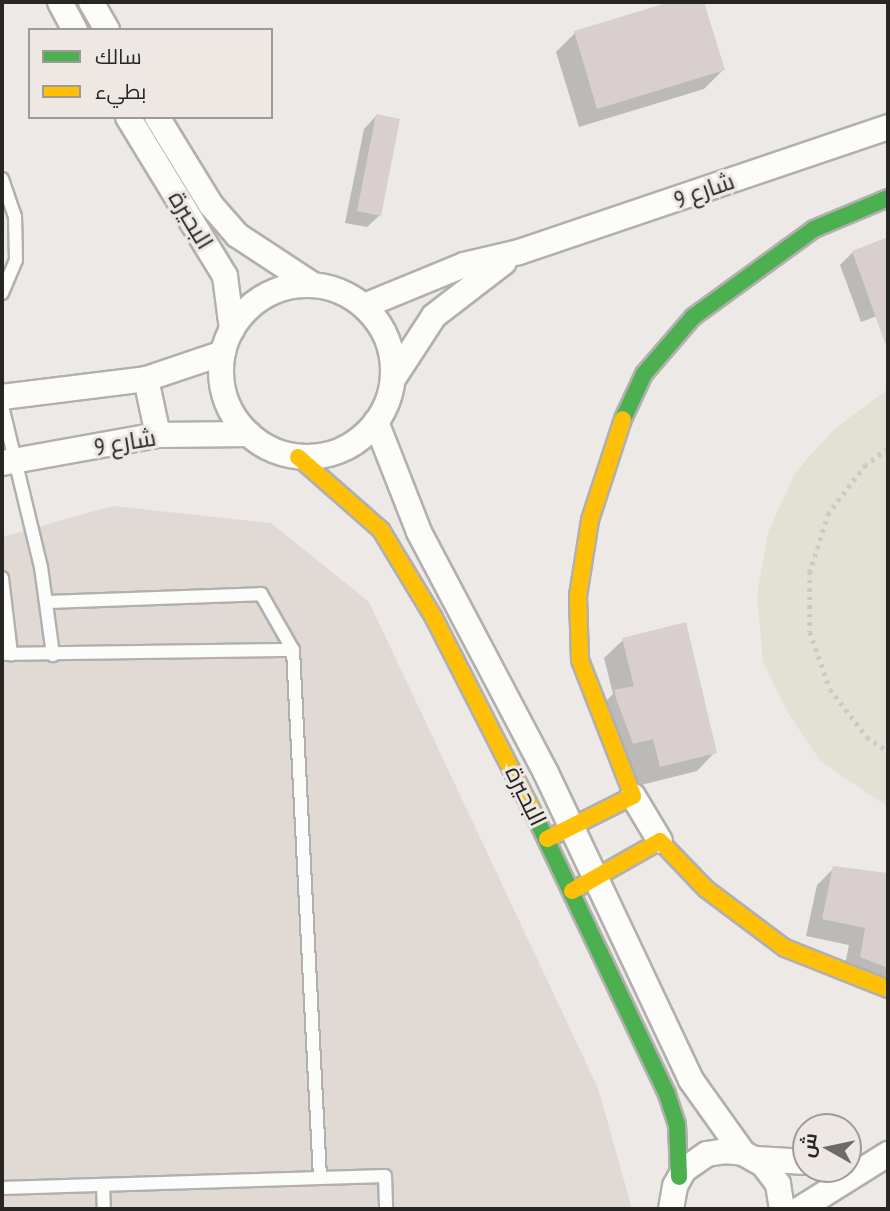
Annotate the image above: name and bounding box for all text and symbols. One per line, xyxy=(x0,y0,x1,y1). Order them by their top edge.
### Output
legend xyxy=(28,28,273,119)
text: سالك xyxy=(95,43,142,70)
text: بطيء xyxy=(95,78,146,105)
street label: شارع 9 xyxy=(670,166,738,214)
street label: البحيرة xyxy=(162,186,220,254)
street label: شارع 9 xyxy=(92,423,158,461)
street label: البحيرة xyxy=(499,761,553,831)
north arrow xyxy=(792,1113,862,1183)
text: ش xyxy=(794,1131,822,1159)

